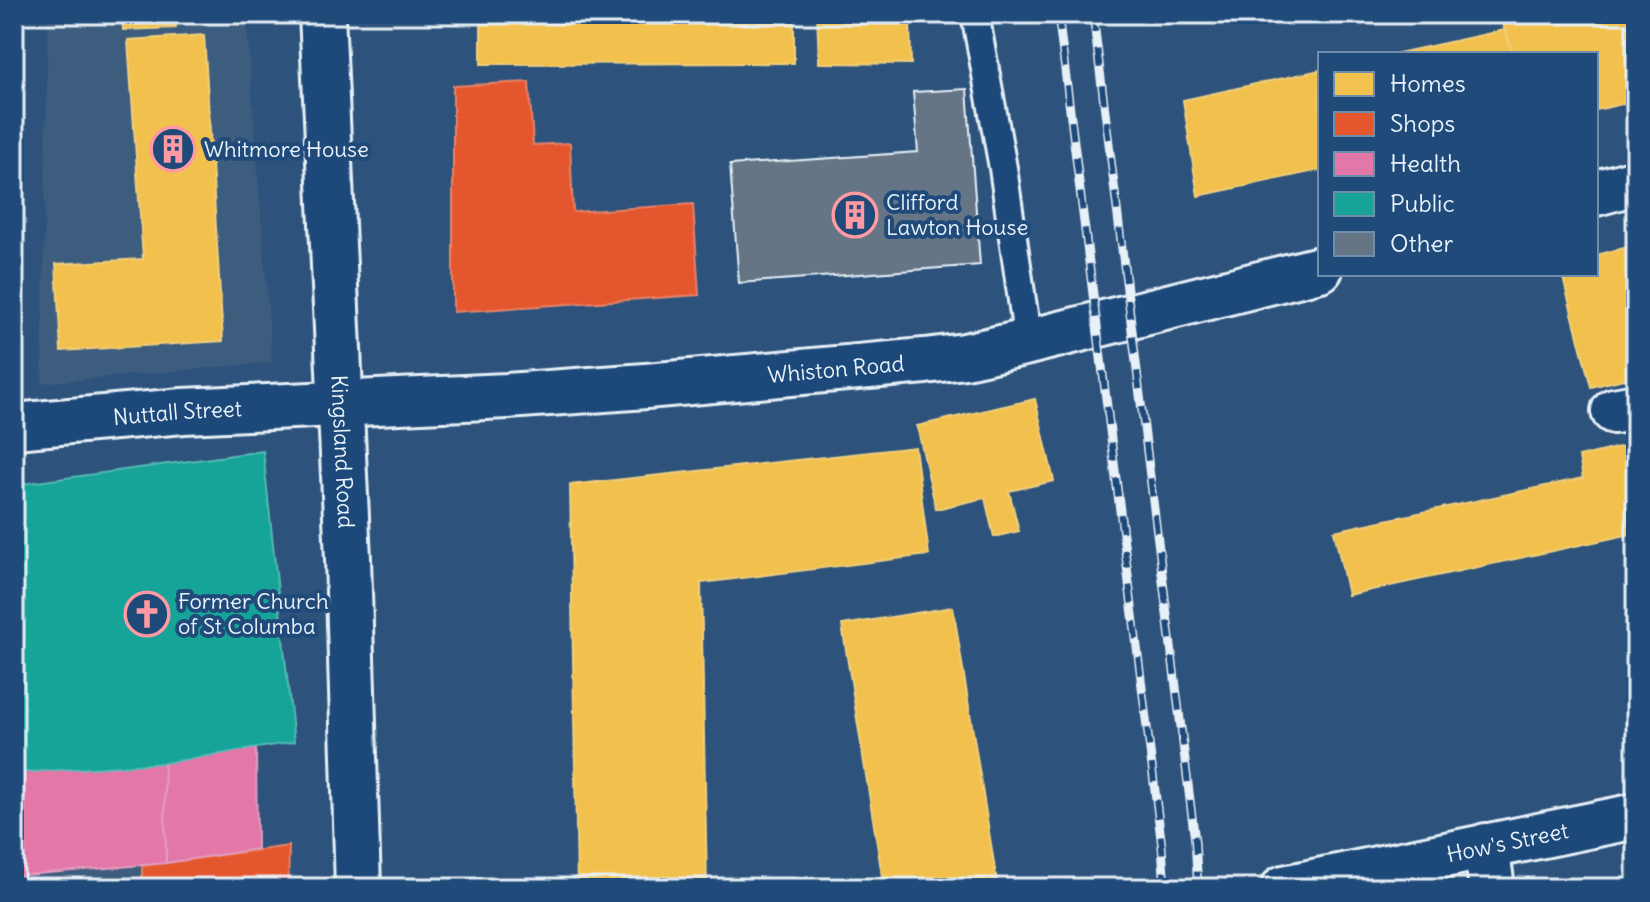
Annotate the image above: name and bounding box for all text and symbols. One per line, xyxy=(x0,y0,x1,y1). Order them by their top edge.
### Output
legend xyxy=(1318,52,1598,276)
text: Homes xyxy=(1390,68,1466,98)
text: Shops xyxy=(1390,108,1455,138)
building icon: Whitmore House xyxy=(149,125,197,173)
place label: Whitmore House xyxy=(204,135,369,163)
text: Health xyxy=(1390,148,1461,178)
place label: Clifford Lawton House xyxy=(886,188,1028,241)
text: Public xyxy=(1390,188,1455,218)
building icon: Clifford Lawton House xyxy=(831,191,879,239)
text: Other xyxy=(1390,228,1453,258)
street label: Whiston Road xyxy=(766,349,905,389)
street label: Kingsland Road xyxy=(325,374,361,529)
street label: Nuttall Street xyxy=(112,394,243,431)
place label: Former Church of St Columba xyxy=(178,587,329,640)
church icon: Former Church of St Columba xyxy=(123,590,171,638)
street label: How's Street xyxy=(1444,816,1571,868)

